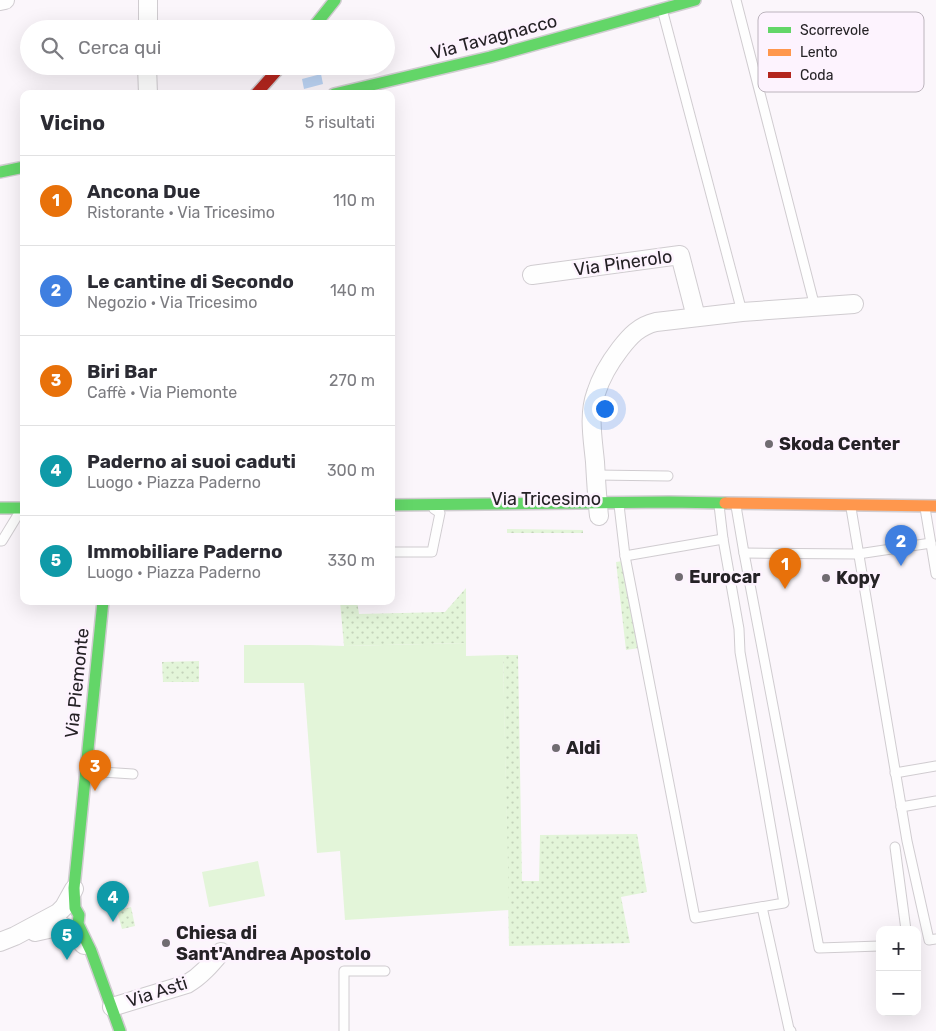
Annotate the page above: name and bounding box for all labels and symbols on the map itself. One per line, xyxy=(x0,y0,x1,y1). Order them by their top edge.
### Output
street label: Via Tavagnacco xyxy=(428,10,560,64)
legend xyxy=(758,12,924,92)
text: Scorrevole xyxy=(800,22,869,39)
text: Lento xyxy=(800,44,837,61)
text: Coda xyxy=(800,67,833,84)
street label: Via Pinerolo xyxy=(572,245,674,281)
your location xyxy=(592,396,618,422)
place label: Skoda Center xyxy=(779,433,900,455)
marker: Skoda Center xyxy=(763,438,775,450)
street label: Via Tricesimo xyxy=(491,488,601,510)
pin: 2 xyxy=(885,525,917,566)
pin: 1 xyxy=(769,548,801,589)
place label: Eurocar xyxy=(689,566,761,588)
place label: Kopy xyxy=(836,567,880,589)
marker: Eurocar xyxy=(673,571,685,583)
marker: Kopy xyxy=(820,572,832,584)
street label: Via Piemonte xyxy=(60,627,94,739)
place label: Aldi xyxy=(566,737,601,759)
marker: Aldi xyxy=(550,742,562,754)
pin: 3 xyxy=(79,750,111,791)
pin: 4 xyxy=(97,881,129,922)
pin: 5 xyxy=(51,919,83,960)
place label: Chiesa di Sant'Andrea Apostolo xyxy=(176,922,371,965)
marker: Chiesa di Sant'Andrea Apostolo xyxy=(160,937,172,949)
street label: Via Asti xyxy=(124,972,190,1012)

